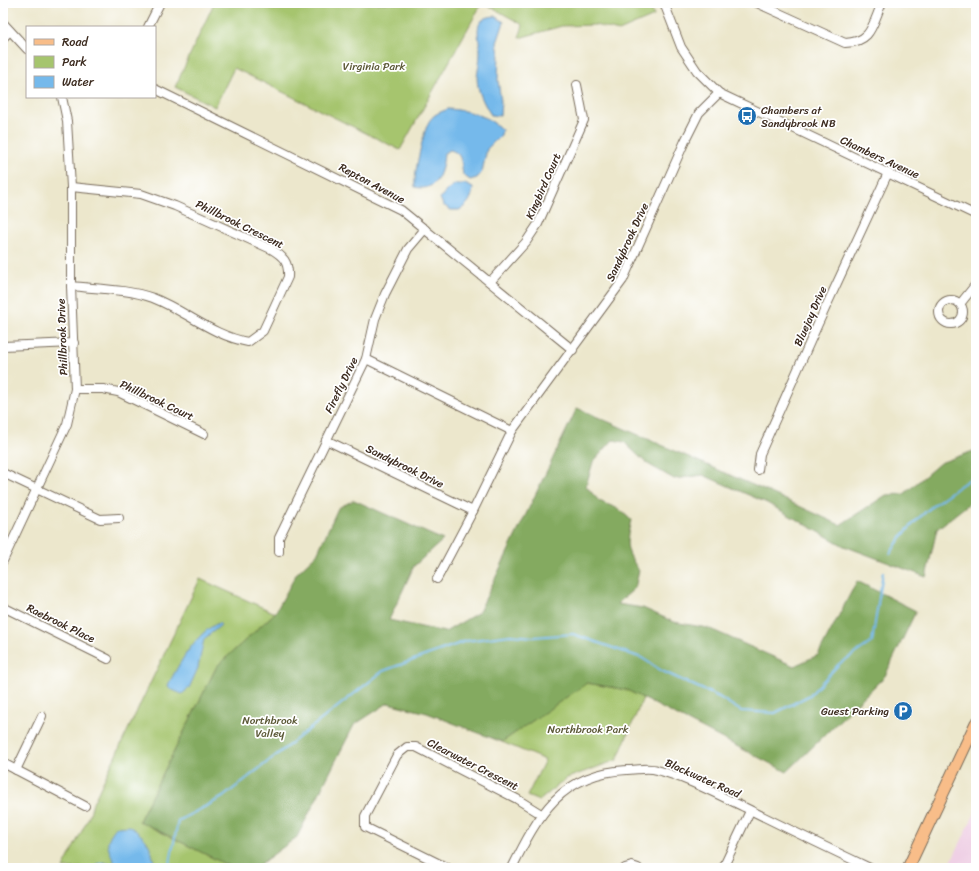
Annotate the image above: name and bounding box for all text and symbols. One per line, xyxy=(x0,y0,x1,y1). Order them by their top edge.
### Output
legend xyxy=(26,26,156,98)
text: Road xyxy=(62,31,89,53)
text: Park xyxy=(62,51,87,73)
park label: Virginia Park xyxy=(343,57,405,76)
text: Water xyxy=(62,71,95,93)
place label: Chambers at Sandybrook NB xyxy=(761,101,836,133)
bus stop icon: Chambers at Sandybrook NB xyxy=(736,105,758,127)
street label: Chambers Avenue xyxy=(837,131,923,184)
street label: Kingbird Court xyxy=(520,150,567,222)
street label: Repton Avenue xyxy=(335,158,409,209)
street label: Phillbrook Crescent xyxy=(192,195,287,254)
street label: Sandybrook Drive xyxy=(601,199,654,285)
street label: Bluejay Drive xyxy=(789,283,832,349)
street label: Phillbrook Drive xyxy=(52,298,73,376)
street label: Firefly Drive xyxy=(320,354,363,417)
street label: Phillbrook Court xyxy=(117,375,197,426)
street label: Sandybrook Drive xyxy=(362,439,447,494)
street label: Raebrook Place xyxy=(23,599,99,649)
parking icon: Guest Parking xyxy=(892,700,914,722)
place label: Guest Parking xyxy=(821,702,889,721)
park label: Northbrook Valley xyxy=(242,711,298,743)
park label: Northbrook Park xyxy=(547,720,629,739)
street label: Clearwater Crescent xyxy=(424,733,522,796)
street label: Blackwater Road xyxy=(662,753,745,804)

